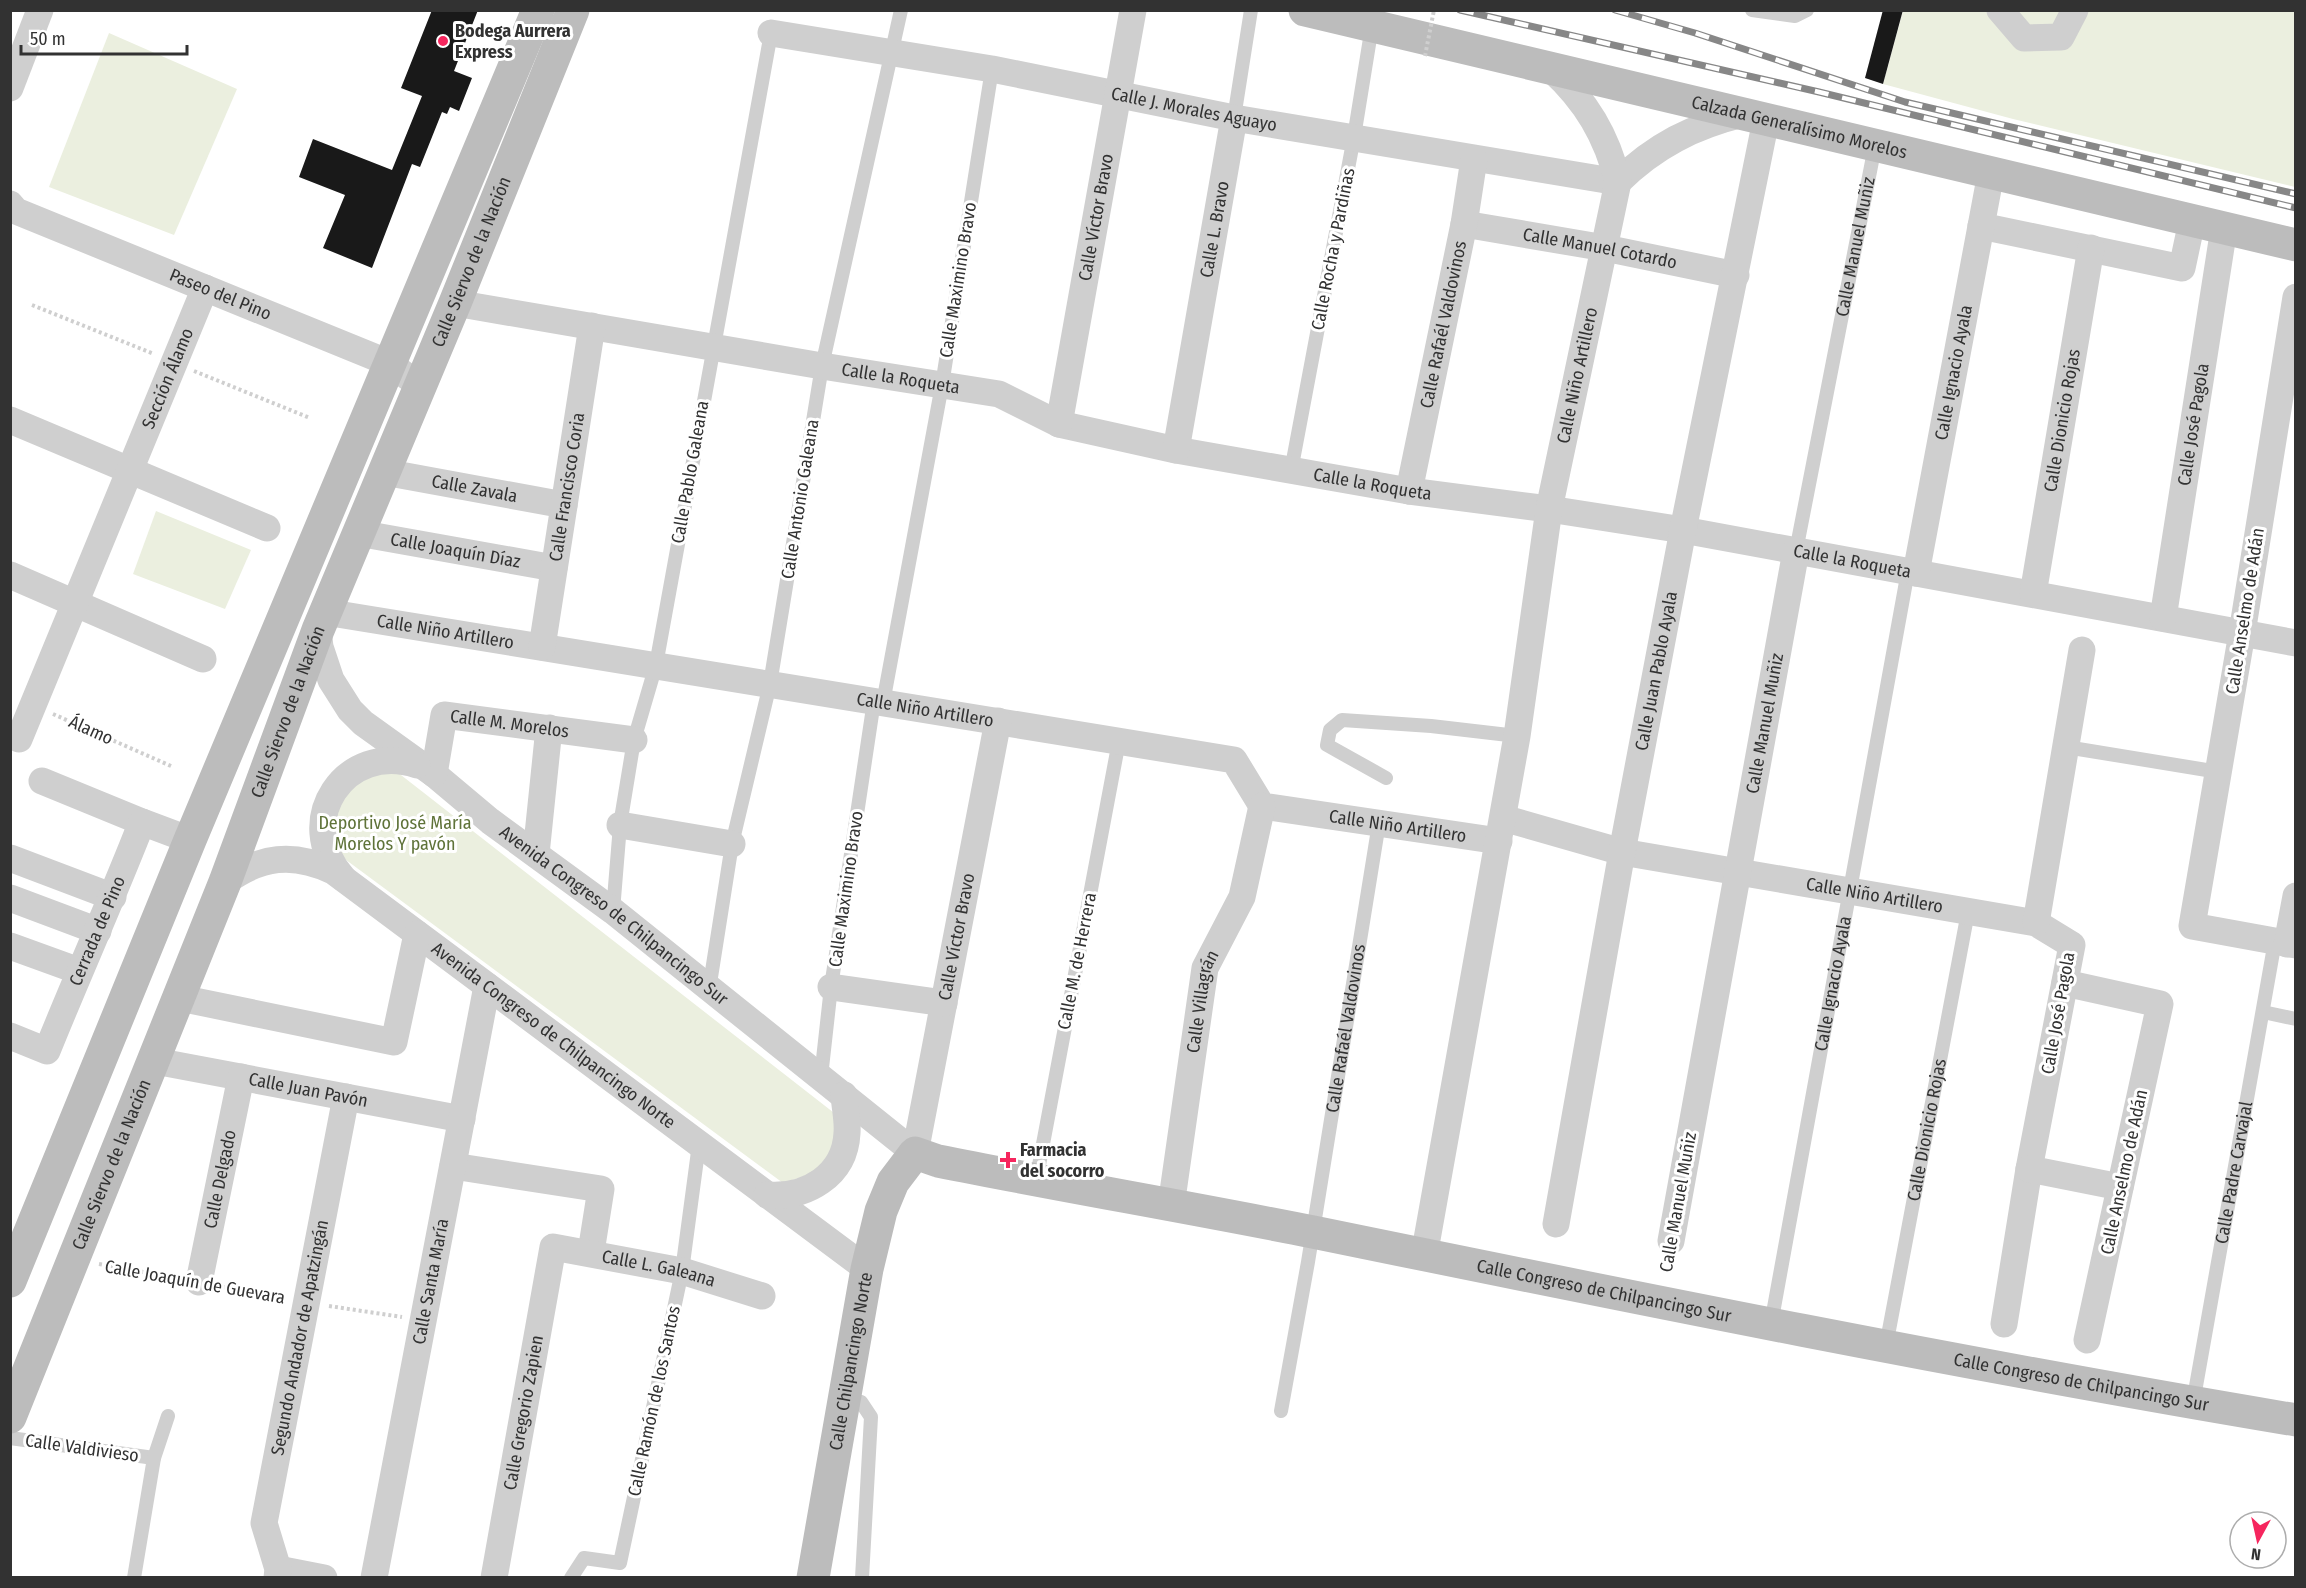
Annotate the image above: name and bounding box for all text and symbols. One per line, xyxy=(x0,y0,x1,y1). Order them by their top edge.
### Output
scale bar xyxy=(21,18,188,56)
place label: Bodega Aurrera Express xyxy=(455,20,571,63)
text: 50 m xyxy=(30,28,66,50)
marker: Bodega Aurrera Express xyxy=(436,34,450,48)
street label: Calle J. Morales Aguayo xyxy=(1109,82,1279,136)
street label: Calzada Generalísimo Morelos xyxy=(1689,91,1910,163)
street label: Calle Víctor Bravo xyxy=(1074,152,1118,283)
street label: Calle Rocha y Pardiñas xyxy=(1306,166,1360,332)
street label: Calle Siervo de la Nación xyxy=(427,173,516,350)
street label: Calle Manuel Muñiz xyxy=(1831,175,1880,319)
street label: Calle L. Bravo xyxy=(1195,179,1234,279)
street label: Calle Maximino Bravo xyxy=(935,201,981,359)
street label: Calle Manuel Cotardo xyxy=(1521,223,1679,274)
street label: Calle Rafaél Valdovinos xyxy=(1415,238,1471,410)
street label: Paseo del Pino xyxy=(166,264,275,325)
street label: Calle Ignacio Ayala xyxy=(1930,303,1977,442)
street label: Calle Niño Artillero xyxy=(1552,305,1602,446)
street label: Sección Álamo xyxy=(137,325,198,432)
street label: Calle Dionicio Rojas xyxy=(2039,347,2085,494)
street label: Calle la Roqueta xyxy=(840,358,962,399)
street label: Calle José Pagola xyxy=(2173,361,2214,487)
street label: Calle Pablo Galeana xyxy=(667,399,713,545)
street label: Calle Francisco Coria xyxy=(544,411,589,563)
street label: Calle Antonio Galeana xyxy=(777,417,824,580)
street label: Calle la Roqueta xyxy=(1312,463,1433,505)
street label: Calle Zavala xyxy=(430,470,519,507)
street label: Calle Anselmo de Adán xyxy=(2221,526,2269,696)
street label: Calle Joaquín Díaz xyxy=(389,528,522,573)
street label: Calle la Roqueta xyxy=(1792,540,1913,583)
street label: Calle Juan Pablo Ayala xyxy=(1630,589,1682,753)
street label: Calle Niño Artillero xyxy=(375,610,516,654)
street label: Calle Siervo de la Nación xyxy=(246,623,330,801)
street label: Calle Manuel Muñiz xyxy=(1741,652,1788,795)
street label: Calle Niño Artillero xyxy=(855,688,995,732)
street label: Calle M. Morelos xyxy=(449,705,571,742)
street label: Álamo xyxy=(65,710,117,749)
street label: Calle Niño Artillero xyxy=(1328,805,1468,847)
street label: Calle Maximino Bravo xyxy=(824,810,868,968)
park label: Deportivo José María Morelos Y pavón xyxy=(318,812,472,855)
street label: Avenida Congreso de Chilpancingo Sur xyxy=(495,821,733,1010)
street label: Calle Víctor Bravo xyxy=(934,871,980,1002)
street label: Cerrada de Pino xyxy=(64,873,130,989)
street label: Calle Niño Artillero xyxy=(1804,873,1945,918)
street label: Calle M. de Herrera xyxy=(1053,890,1101,1031)
street label: Calle Ignacio Ayala xyxy=(1810,914,1856,1053)
street label: Avenida Congreso de Chilpancingo Norte xyxy=(427,937,680,1133)
street label: Calle Rafaél Valdovinos xyxy=(1321,942,1370,1114)
street label: Calle Villagrán xyxy=(1182,946,1223,1054)
street label: Calle José Pagola xyxy=(2036,950,2080,1076)
street label: Calle Dionicio Rojas xyxy=(1903,1056,1951,1203)
street label: Calle Juan Pavón xyxy=(247,1068,370,1112)
street label: Calle Siervo de la Nación xyxy=(67,1076,156,1253)
street label: Calle Anselmo de Adán xyxy=(2096,1087,2152,1257)
street label: Calle Padre Carvajal xyxy=(2210,1099,2257,1246)
street label: Calle Delgado xyxy=(199,1128,241,1231)
street label: Calle Manuel Muñiz xyxy=(1655,1130,1701,1274)
place label: Farmacia del socorro xyxy=(1020,1139,1105,1182)
marker: Farmacia del socorro xyxy=(1001,1153,1015,1167)
street label: Calle Santa María xyxy=(408,1216,453,1346)
street label: Segundo Andador de Apatzingán xyxy=(266,1218,333,1457)
street label: Calle L. Galeana xyxy=(600,1245,718,1292)
street label: Calle Joaquín de Guevara xyxy=(103,1255,287,1309)
street label: Calle Congreso de Chilpancingo Sur xyxy=(1475,1255,1734,1327)
street label: Calle Chilpancingo Norte xyxy=(824,1270,877,1452)
street label: Calle Ramón de los Santos xyxy=(623,1303,685,1498)
street label: Calle Gregorio Zapien xyxy=(499,1333,548,1492)
street label: Calle Congreso de Chilpancingo Sur xyxy=(1952,1348,2211,1416)
street label: Calle Valdivieso xyxy=(24,1429,140,1467)
north arrow xyxy=(2228,1510,2288,1570)
text: N xyxy=(2250,1544,2262,1564)

